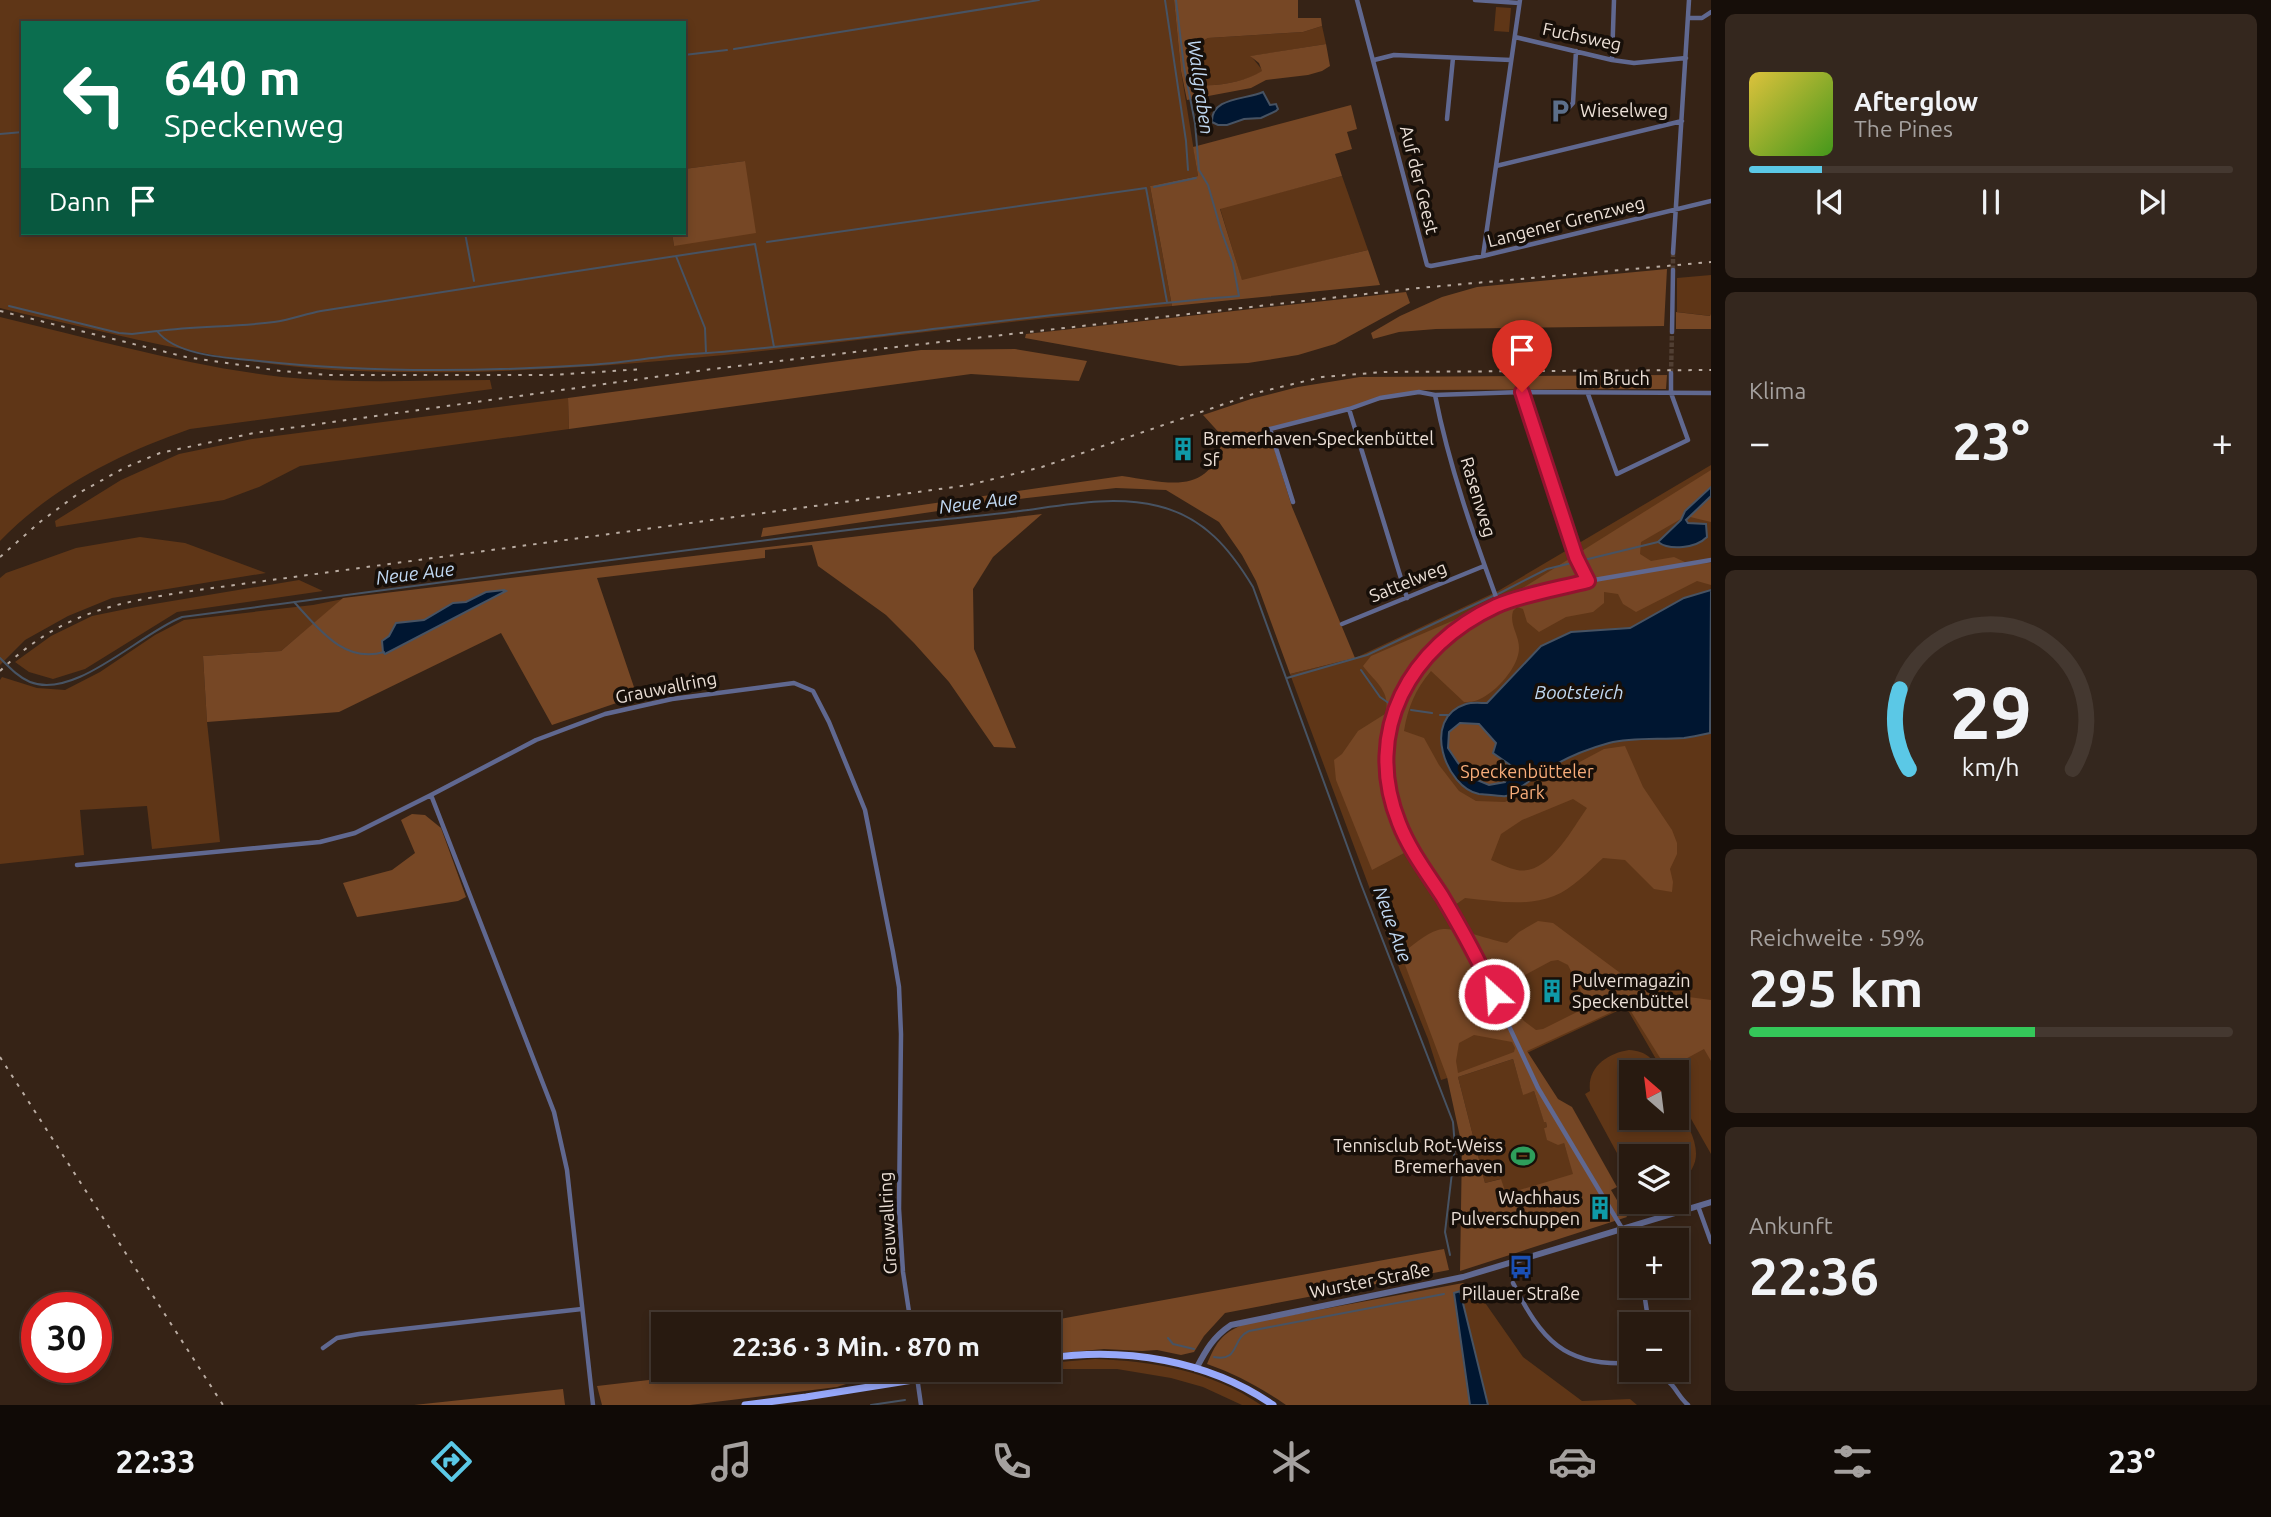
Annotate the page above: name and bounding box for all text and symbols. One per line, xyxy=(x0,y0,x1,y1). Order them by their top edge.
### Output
street label: Fuchsweg xyxy=(1541,18,1623,54)
water label: Wallgraben xyxy=(1183,38,1219,136)
icon: left xyxy=(49,49,140,140)
text: 640 m xyxy=(164,49,301,104)
text: Afterglow xyxy=(1854,87,1978,116)
parking icon: Wieselweg xyxy=(1546,97,1574,125)
place label: Wieselweg xyxy=(1580,100,1668,120)
text: Speckenweg xyxy=(164,107,344,143)
text: The Pines xyxy=(1854,116,1953,141)
street label: Auf der Geest xyxy=(1397,123,1443,236)
icon: arrive xyxy=(124,182,162,220)
icon: previous xyxy=(1811,183,1849,221)
icon: pause xyxy=(1972,183,2010,221)
icon: next xyxy=(2133,183,2171,221)
text: Dann xyxy=(49,187,110,216)
street label: Langener Grenzweg xyxy=(1485,192,1647,250)
pin xyxy=(1492,320,1552,392)
icon: arrive xyxy=(1503,331,1541,369)
street label: Im Bruch xyxy=(1578,368,1650,388)
text: Klima xyxy=(1749,378,1806,403)
text: 23° xyxy=(1952,412,2030,470)
text: − xyxy=(1749,421,1770,463)
text: + xyxy=(2212,421,2233,463)
place label: Bremerhaven-Speckenbüttel Sf xyxy=(1203,428,1434,469)
building icon: Bremerhaven-Speckenbüttel Sf xyxy=(1169,435,1197,463)
street label: Rasenweg xyxy=(1457,454,1501,539)
water label: Neue Aue xyxy=(938,486,1019,518)
water label: Neue Aue xyxy=(375,557,456,589)
street label: Sattelweg xyxy=(1366,557,1449,606)
street label: Grauwallring xyxy=(613,667,718,707)
text: 29 xyxy=(1950,671,2032,753)
water label: Bootsteich xyxy=(1535,681,1623,703)
text: km/h xyxy=(1962,752,2020,780)
park label: Speckenbütteler Park xyxy=(1460,761,1594,802)
water label: Neue Aue xyxy=(1369,883,1417,965)
text: Reichweite · 59% xyxy=(1749,925,1925,950)
position arrow xyxy=(1457,957,1531,1031)
text: 295 km xyxy=(1749,959,1923,1017)
place label: Pulvermagazin Speckenbüttel xyxy=(1572,970,1691,1011)
building icon: Pulvermagazin Speckenbüttel xyxy=(1538,977,1566,1005)
north arrow xyxy=(1619,1060,1689,1130)
map controls xyxy=(1619,1060,1689,1382)
place label: Tennisclub Rot-Weiss Bremerhaven xyxy=(1333,1135,1503,1176)
sports icon: Tennisclub Rot-Weiss Bremerhaven xyxy=(1509,1142,1537,1170)
button: layers xyxy=(1619,1144,1689,1214)
street label: Grauwallring xyxy=(874,1171,900,1275)
place label: Wachhaus Pulverschuppen xyxy=(1451,1187,1580,1228)
building icon: Wachhaus Pulverschuppen xyxy=(1586,1194,1614,1222)
text: Ankunft xyxy=(1749,1213,1833,1238)
button: + xyxy=(1619,1228,1689,1298)
text: 22:36 xyxy=(1749,1247,1879,1305)
bus stop icon: Pillauer Straße xyxy=(1507,1253,1535,1281)
street label: Wurster Straße xyxy=(1308,1259,1432,1302)
place label: Pillauer Straße xyxy=(1462,1283,1580,1303)
speed limit sign: 30 xyxy=(21,1292,112,1383)
button: − xyxy=(1619,1312,1689,1382)
text: 22:36 · 3 Min. · 870 m xyxy=(732,1332,980,1361)
icon: directions xyxy=(427,1437,476,1486)
icon: music xyxy=(707,1437,756,1486)
icon: phone xyxy=(987,1437,1036,1486)
icon: climate xyxy=(1267,1437,1316,1486)
icon: car xyxy=(1548,1437,1597,1486)
icon: filters xyxy=(1828,1437,1877,1486)
text: 22:33 xyxy=(116,1443,196,1479)
text: 23° xyxy=(2108,1443,2155,1479)

